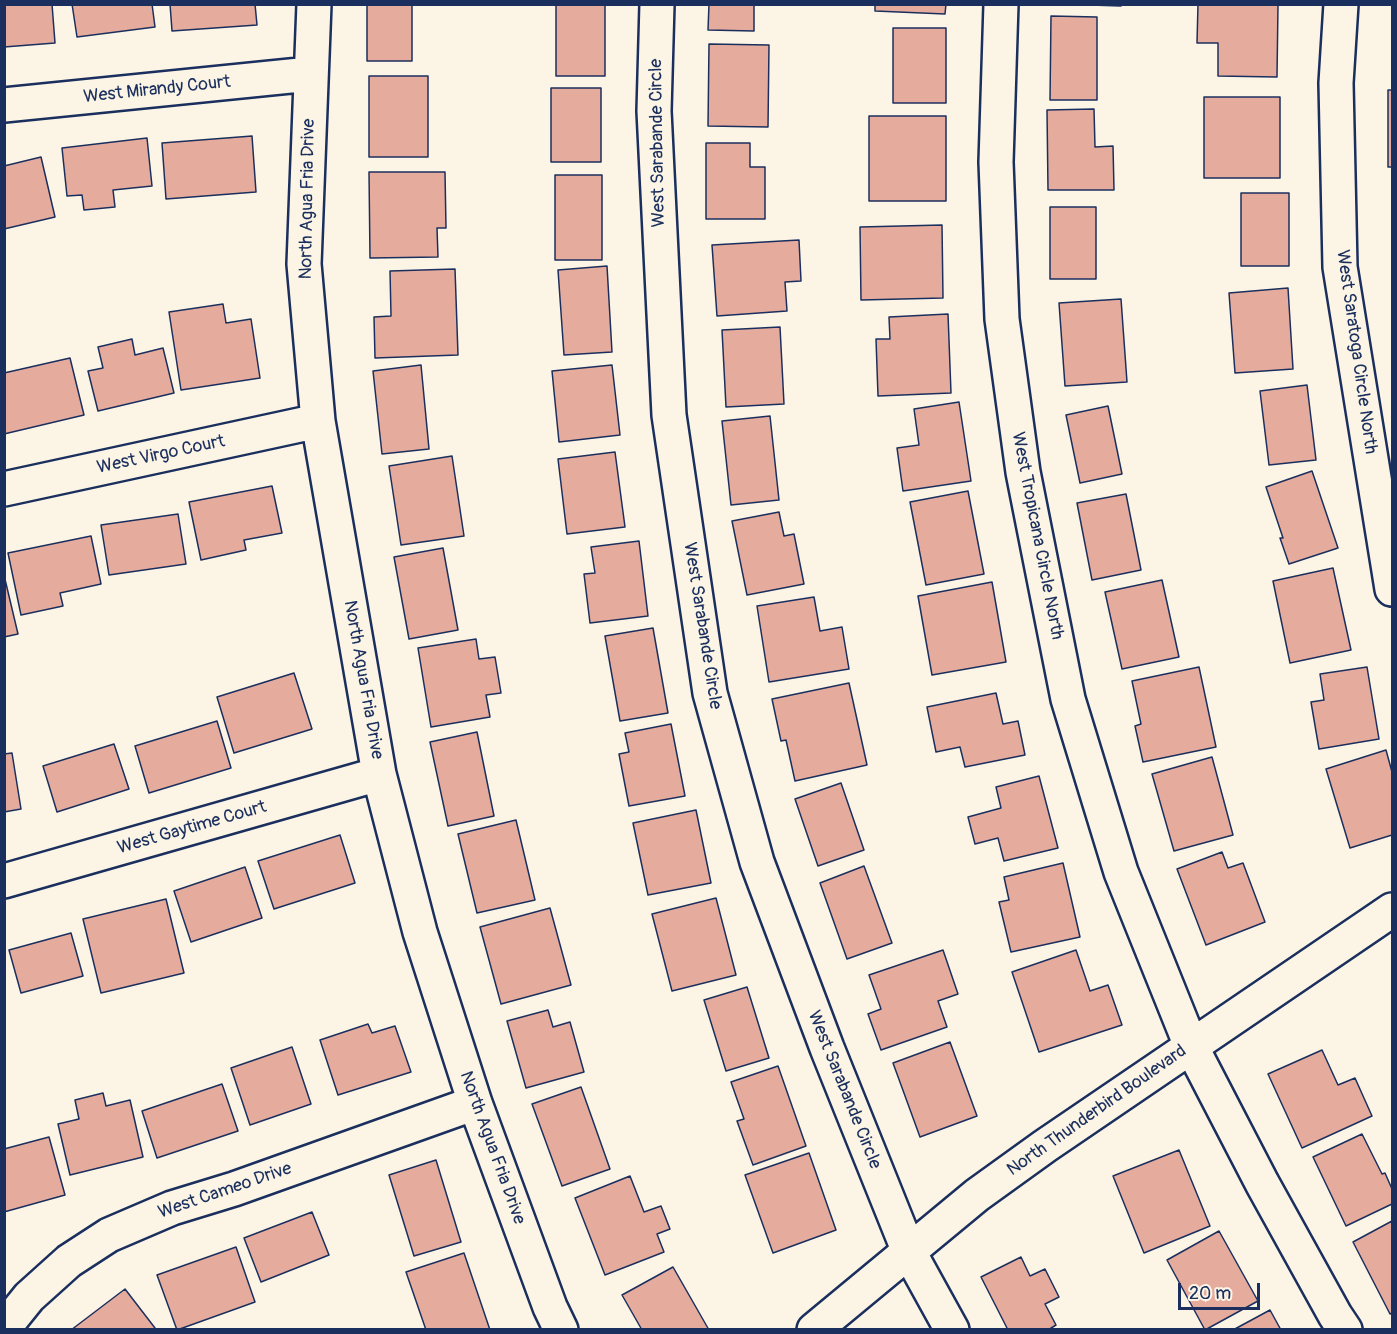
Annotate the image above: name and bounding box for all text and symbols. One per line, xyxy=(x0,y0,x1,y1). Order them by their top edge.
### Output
street label: West Sarabande Circle xyxy=(646,58,670,228)
street label: West Mirandy Court xyxy=(82,72,232,108)
street label: North Agua Fria Drive xyxy=(296,118,320,280)
street label: West Saratoga Circle North xyxy=(1331,249,1381,455)
street label: West Tropicana Circle North xyxy=(1006,430,1068,642)
street label: West Virgo Court xyxy=(95,431,227,479)
street label: West Sarabande Circle xyxy=(678,541,726,711)
street label: North Agua Fria Drive xyxy=(338,599,388,761)
street label: West Gaytime Court xyxy=(115,796,269,860)
street label: West Sarabande Circle xyxy=(802,1008,886,1172)
street label: North Thunderbird Boulevard xyxy=(1003,1041,1191,1181)
street label: North Agua Fria Drive xyxy=(454,1069,530,1227)
street label: West Cameo Drive xyxy=(155,1158,295,1224)
scale bar xyxy=(1181,1271,1264,1309)
text: 20 m xyxy=(1189,1282,1231,1305)

